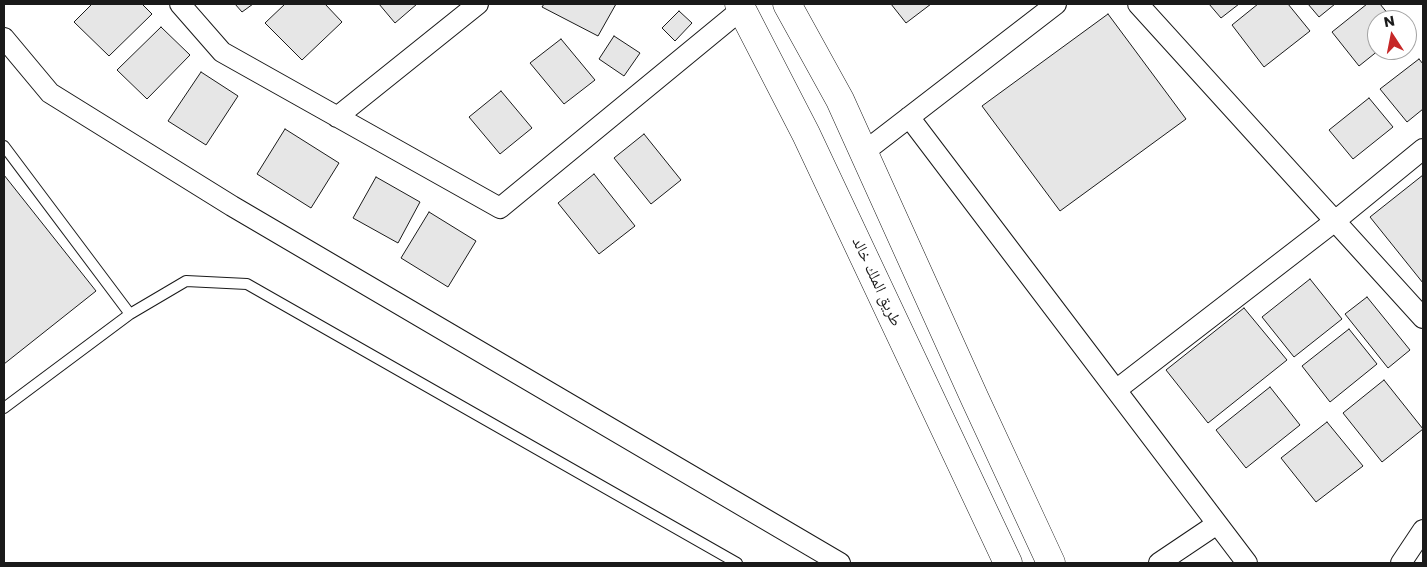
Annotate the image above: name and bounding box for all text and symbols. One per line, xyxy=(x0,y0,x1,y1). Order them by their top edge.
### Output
north arrow xyxy=(1367,10,1417,60)
text: N xyxy=(1382,10,1396,32)
street label: طريق الملك خالد xyxy=(847,234,905,330)

